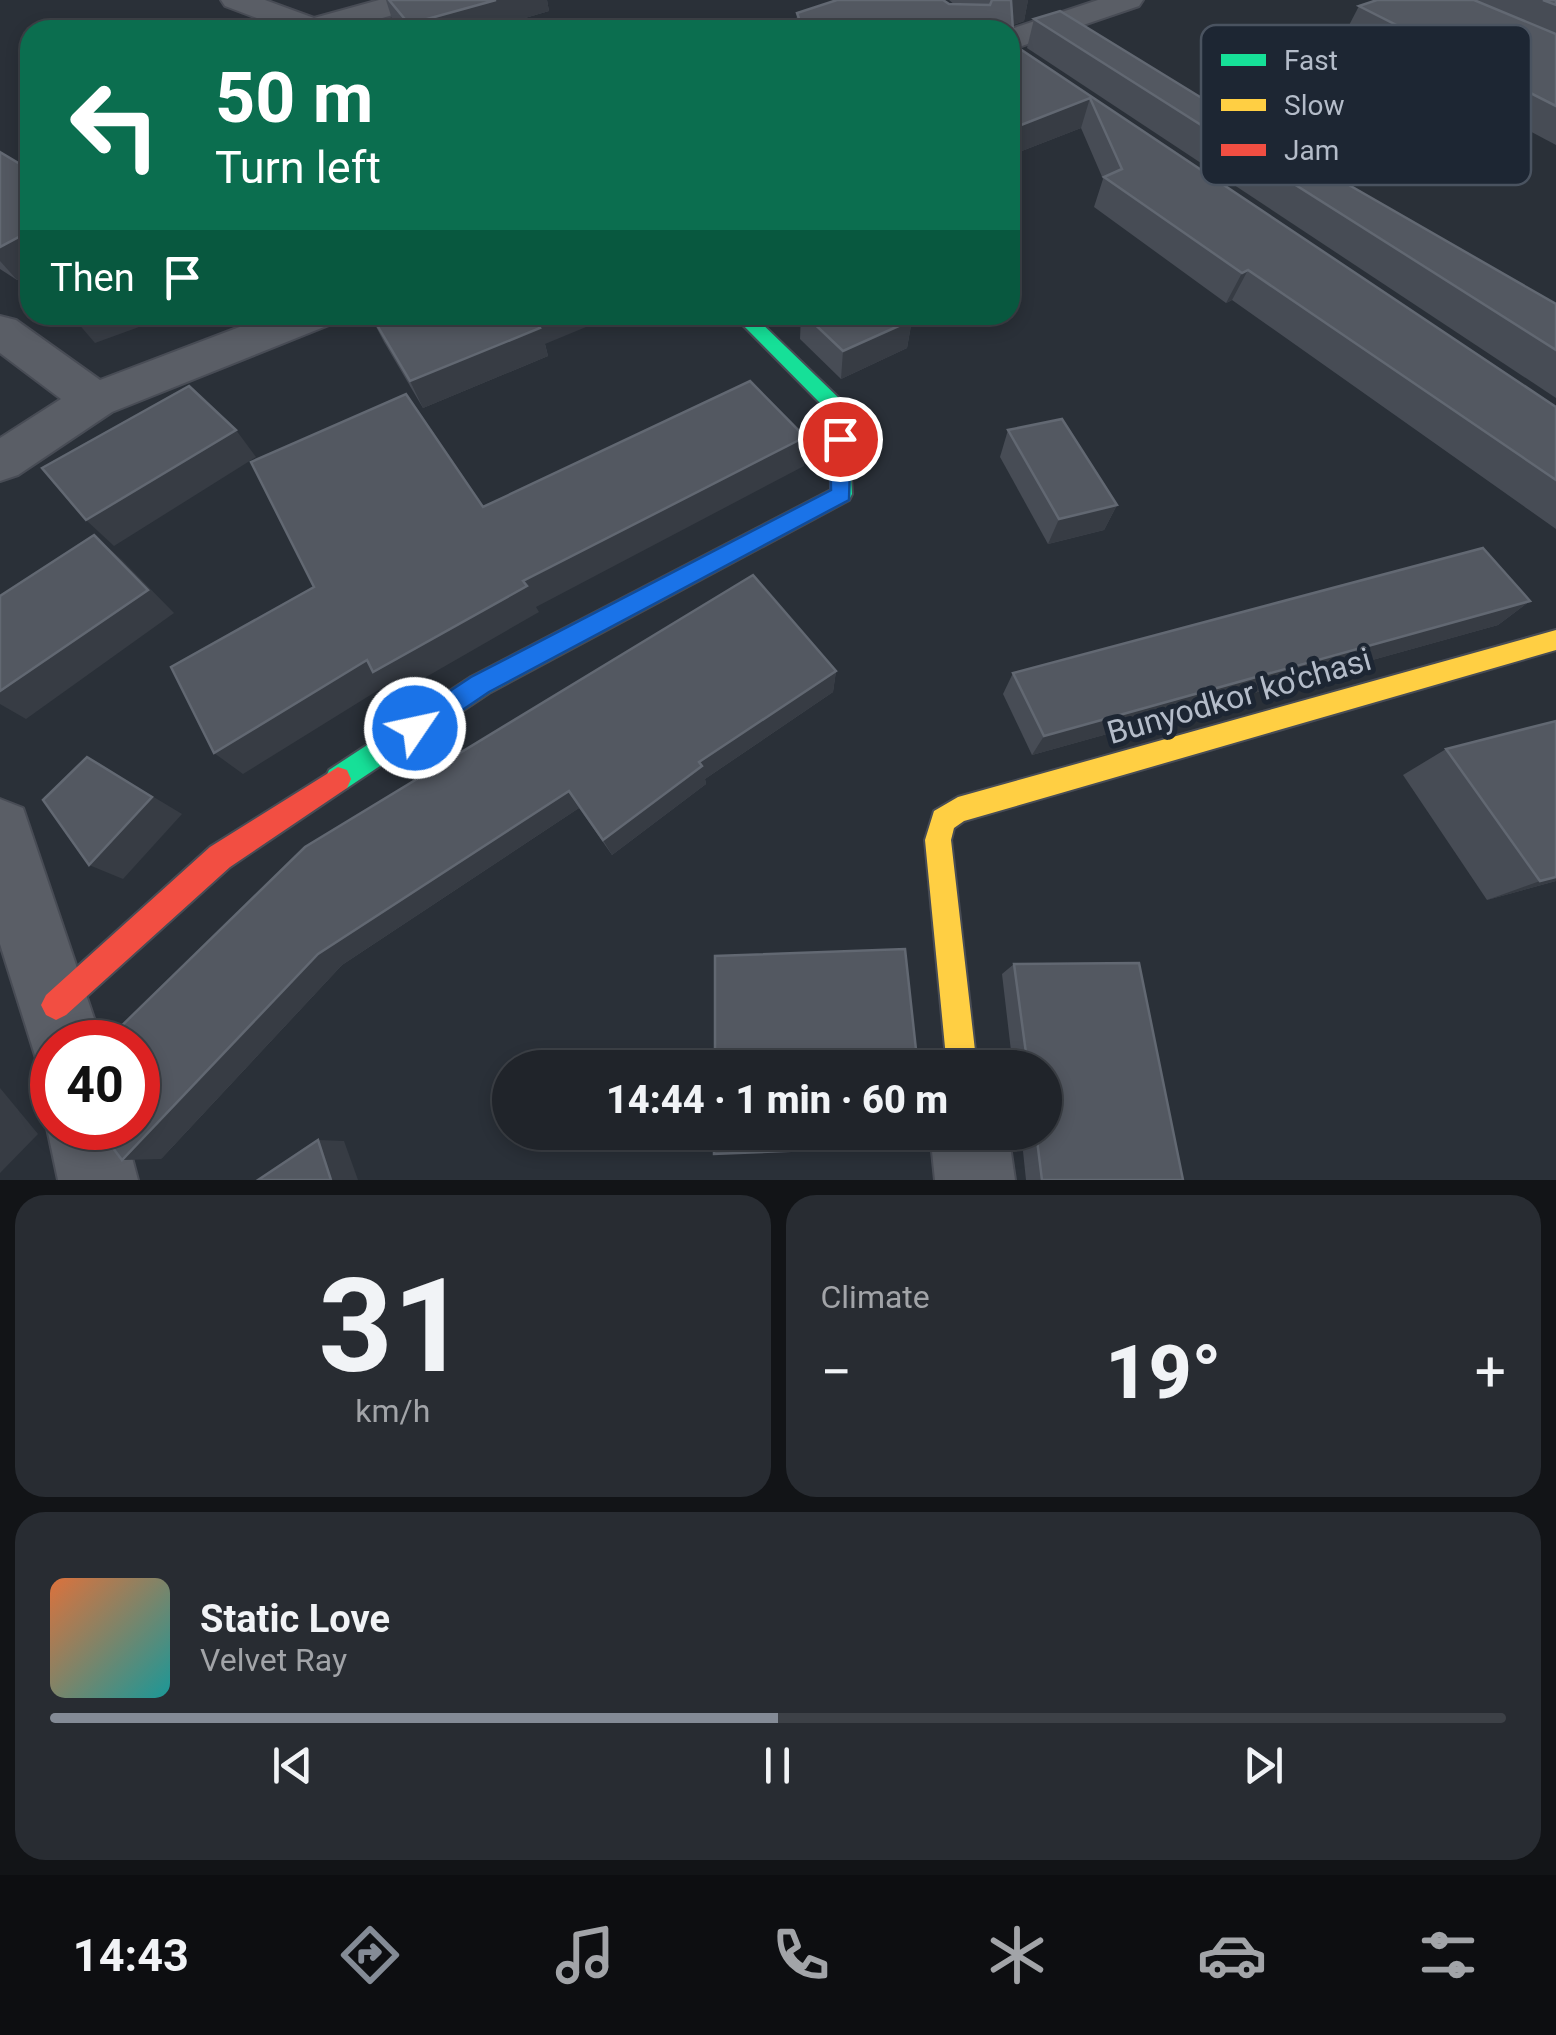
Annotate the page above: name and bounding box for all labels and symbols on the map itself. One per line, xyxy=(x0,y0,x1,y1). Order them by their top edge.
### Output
legend xyxy=(1201,25,1531,185)
text: Fast xyxy=(1284,44,1338,77)
text: Slow xyxy=(1284,89,1344,122)
text: Jam xyxy=(1284,134,1339,167)
pin xyxy=(798,397,883,482)
street label: Bunyodkor ko'chasi xyxy=(1103,640,1375,752)
position arrow xyxy=(363,676,467,780)
speed limit sign: 40 xyxy=(30,1020,160,1150)

